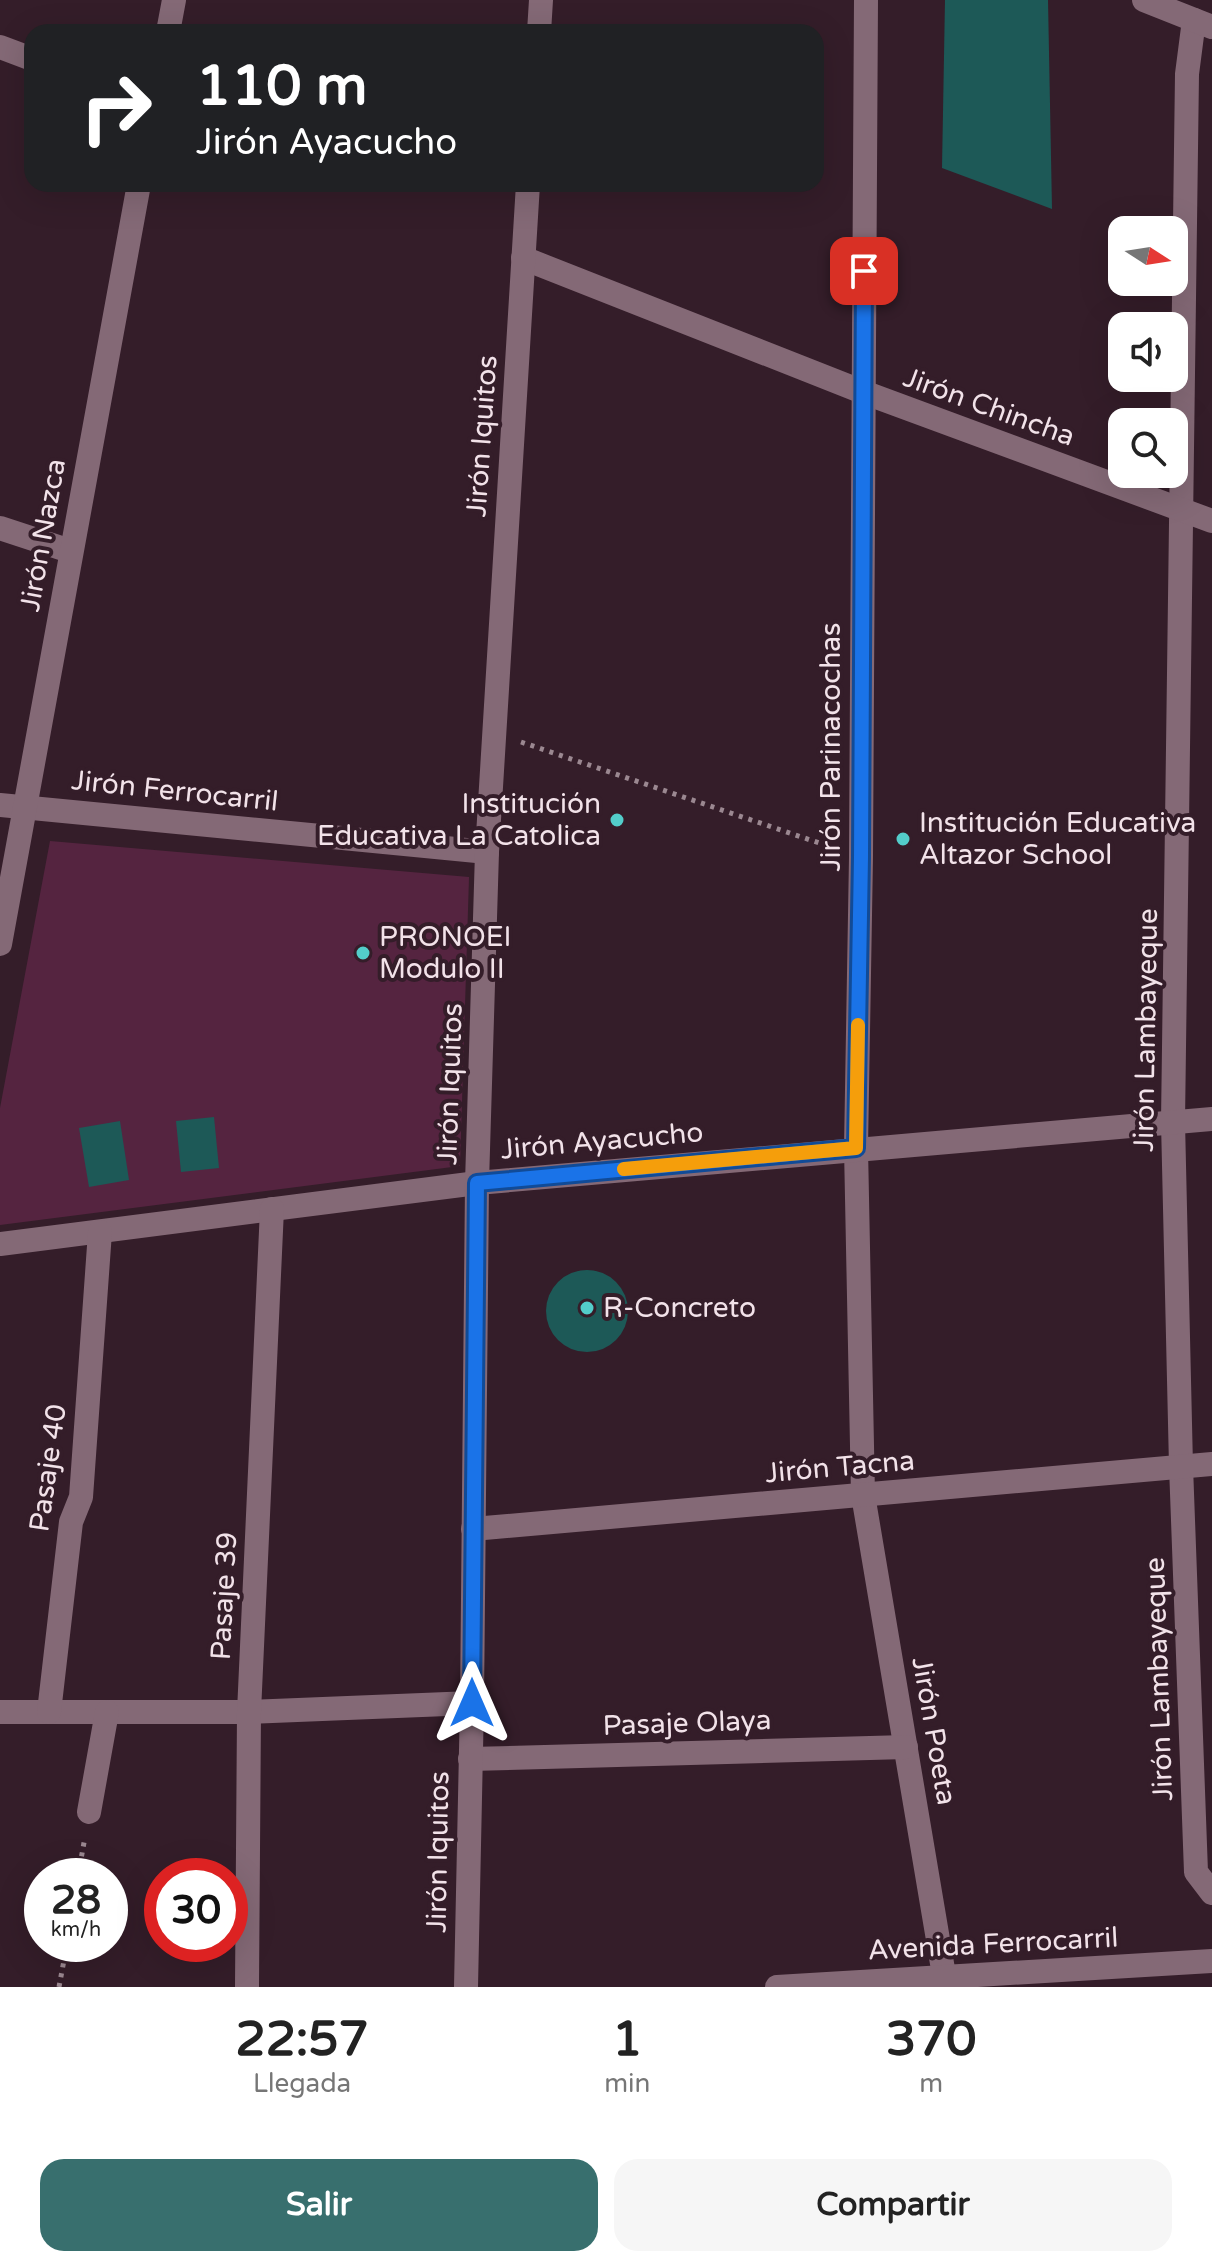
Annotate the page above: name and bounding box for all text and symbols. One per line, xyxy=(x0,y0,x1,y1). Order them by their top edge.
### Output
text: 110 m xyxy=(196,53,367,120)
icon: right xyxy=(64,56,168,160)
text: Jirón Ayacucho xyxy=(196,121,457,164)
north arrow xyxy=(1108,216,1188,296)
map controls xyxy=(1108,216,1188,488)
pin xyxy=(830,237,898,305)
icon: arrive xyxy=(842,249,886,293)
button: sound xyxy=(1108,312,1188,392)
street label: Jirón Iquitos xyxy=(459,354,505,518)
street label: Jirón Chincha xyxy=(899,360,1079,454)
button: search xyxy=(1108,408,1188,488)
street label: Jirón Nazca xyxy=(13,456,73,614)
street label: Jirón Parinacochas xyxy=(814,623,848,871)
street label: Jirón Ferrocarril xyxy=(70,763,280,819)
place label: Institución Educativa La Catolica xyxy=(317,787,601,853)
place label: Institución Educativa Altazor School xyxy=(919,806,1196,872)
marker: Institución Educativa La Catolica xyxy=(608,811,626,829)
marker: Institución Educativa Altazor School xyxy=(894,830,912,848)
street label: Jirón Lambayeque xyxy=(1127,908,1165,1152)
place label: PRONOEI Modulo II xyxy=(379,920,512,986)
marker: PRONOEI Modulo II xyxy=(354,944,372,962)
street label: Jirón Iquitos xyxy=(430,1002,470,1166)
street label: Jirón Ayacucho xyxy=(499,1115,705,1167)
place label: R-Concreto xyxy=(603,1291,756,1325)
marker: R-Concreto xyxy=(578,1299,596,1317)
street label: Pasaje 40 xyxy=(22,1402,74,1534)
street label: Jirón Tacna xyxy=(764,1444,916,1490)
street label: Pasaje 39 xyxy=(204,1531,244,1661)
street label: Jirón Lambayeque xyxy=(1138,1557,1180,1801)
street label: Jirón Poeta xyxy=(904,1654,964,1808)
position arrow xyxy=(430,1661,514,1745)
street label: Pasaje Olaya xyxy=(602,1703,772,1743)
street label: Jirón Iquitos xyxy=(420,1771,456,1933)
speed limit sign: 30 xyxy=(144,1858,248,1962)
text: 28 xyxy=(51,1876,101,1924)
text: km/h xyxy=(51,1918,101,1942)
street label: Avenida Ferrocarril xyxy=(867,1920,1119,1968)
text: 22:57 xyxy=(236,2011,369,2069)
text: 1 xyxy=(612,2011,642,2069)
text: 370 xyxy=(886,2011,976,2069)
text: Llegada xyxy=(253,2068,351,2099)
text: min xyxy=(604,2068,650,2099)
text: m xyxy=(919,2068,943,2099)
button: Salir xyxy=(40,2159,598,2251)
button: Compartir xyxy=(614,2159,1172,2251)

